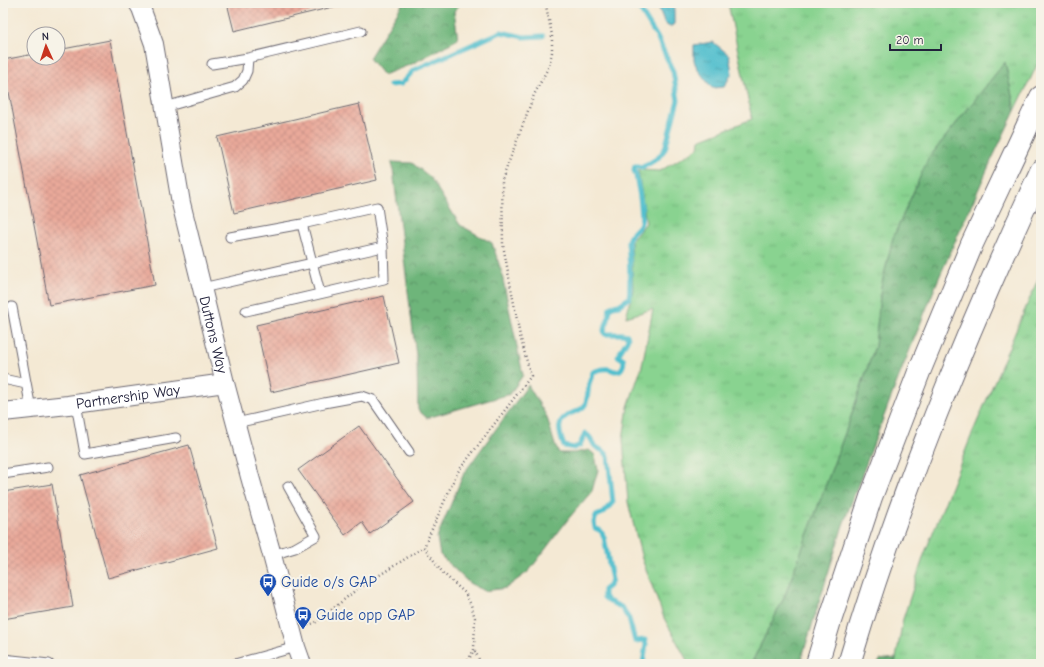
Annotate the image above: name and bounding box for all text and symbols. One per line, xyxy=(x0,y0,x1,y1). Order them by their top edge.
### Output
north arrow xyxy=(26,26,66,66)
scale bar xyxy=(890,26,941,52)
text: N xyxy=(42,30,49,43)
text: 20 m xyxy=(896,33,924,47)
street label: Duttons Way xyxy=(195,294,231,376)
street label: Partnership Way xyxy=(75,380,181,413)
bus stop icon: Guide o/s GAP xyxy=(258,572,278,597)
place label: Guide o/s GAP xyxy=(281,573,377,591)
bus stop icon: Guide opp GAP xyxy=(293,605,313,630)
place label: Guide opp GAP xyxy=(316,606,416,624)

